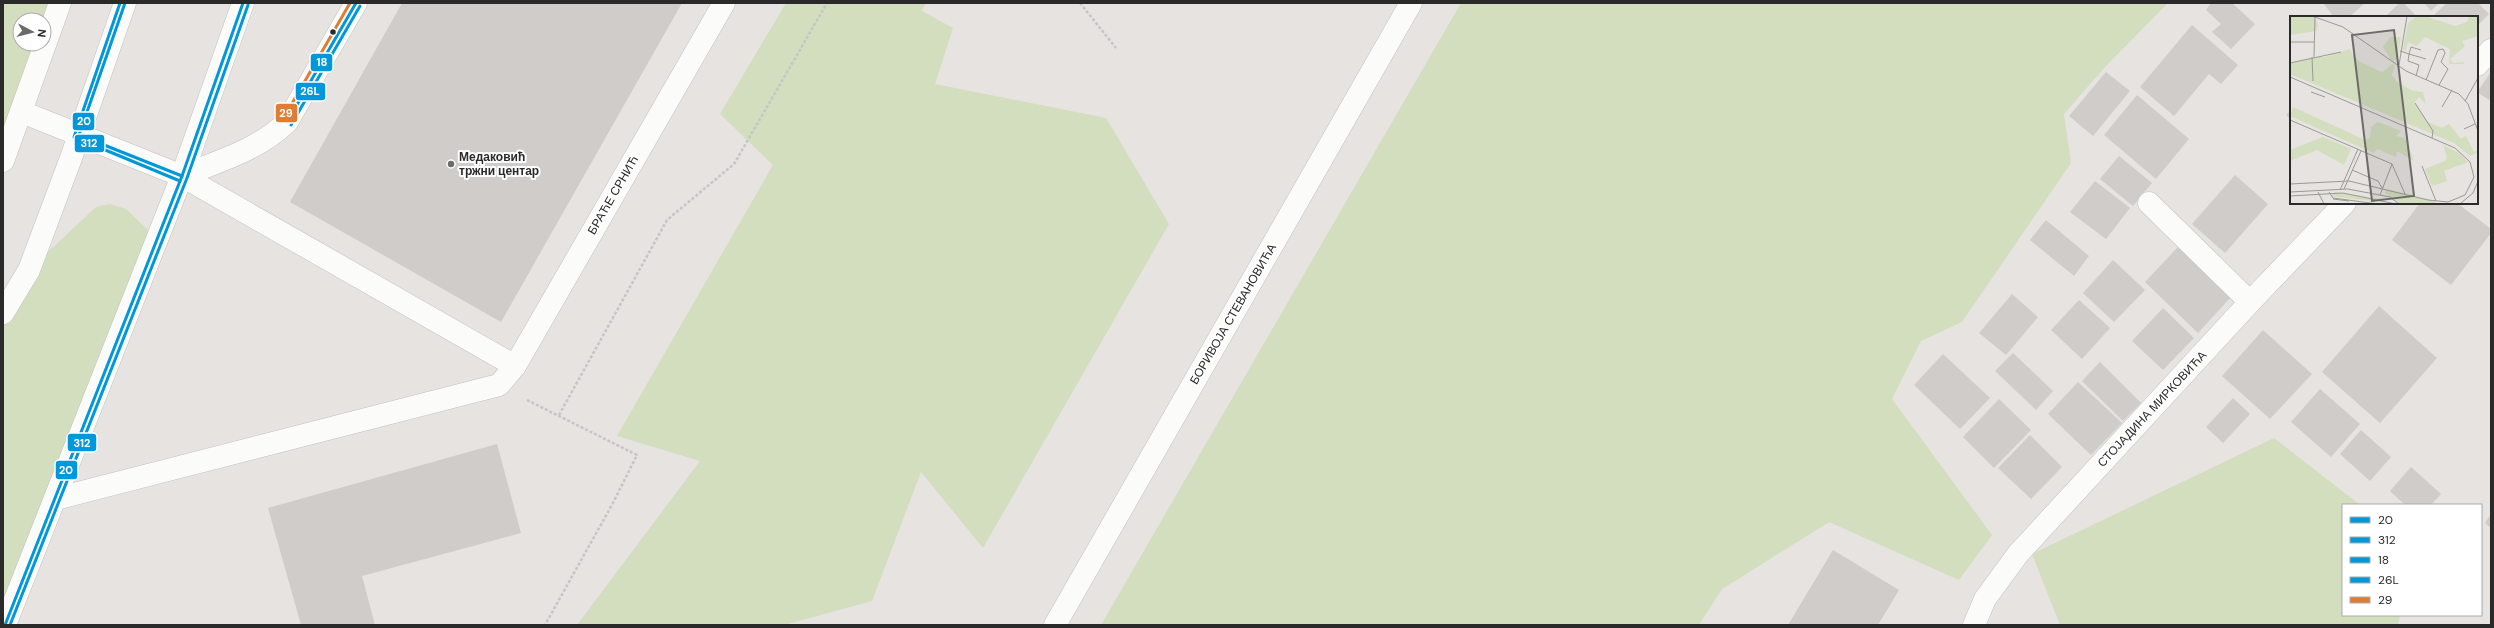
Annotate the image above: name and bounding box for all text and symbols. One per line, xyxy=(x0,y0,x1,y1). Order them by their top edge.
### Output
north arrow xyxy=(12,12,52,52)
inset map xyxy=(2290,16,2478,204)
unlabelled marker xyxy=(328,27,338,37)
text: N xyxy=(34,28,49,38)
line badge: 18 xyxy=(310,53,333,72)
text: 18 xyxy=(317,55,328,69)
line badge: 26L xyxy=(295,82,326,101)
text: 26L xyxy=(300,84,320,98)
line badge: 29 xyxy=(275,103,298,123)
text: 29 xyxy=(279,106,293,120)
line badge: 20 xyxy=(72,112,95,131)
text: 20 xyxy=(77,114,91,128)
line badge: 312 xyxy=(74,134,105,153)
text: 312 xyxy=(81,136,97,150)
place label: Медаковић тржни центар xyxy=(459,149,539,179)
street label: БРАЋЕ СРНИЋ xyxy=(584,153,642,237)
marker: Медаковић тржни центар xyxy=(446,159,456,169)
street label: БОРИВОЈА СТЕВАНОВИЋА xyxy=(1186,241,1280,387)
street label: СТОЈАДИНА МИРКОВИЋА xyxy=(2094,348,2210,470)
line badge: 312 xyxy=(67,433,97,452)
text: 312 xyxy=(74,436,90,450)
line badge: 20 xyxy=(55,460,78,480)
text: 20 xyxy=(59,463,73,477)
legend xyxy=(2342,504,2482,616)
text: 20 xyxy=(2378,512,2393,528)
text: 312 xyxy=(2378,532,2396,548)
text: 18 xyxy=(2378,552,2389,568)
text: 26L xyxy=(2378,572,2399,588)
text: 29 xyxy=(2378,592,2392,608)

